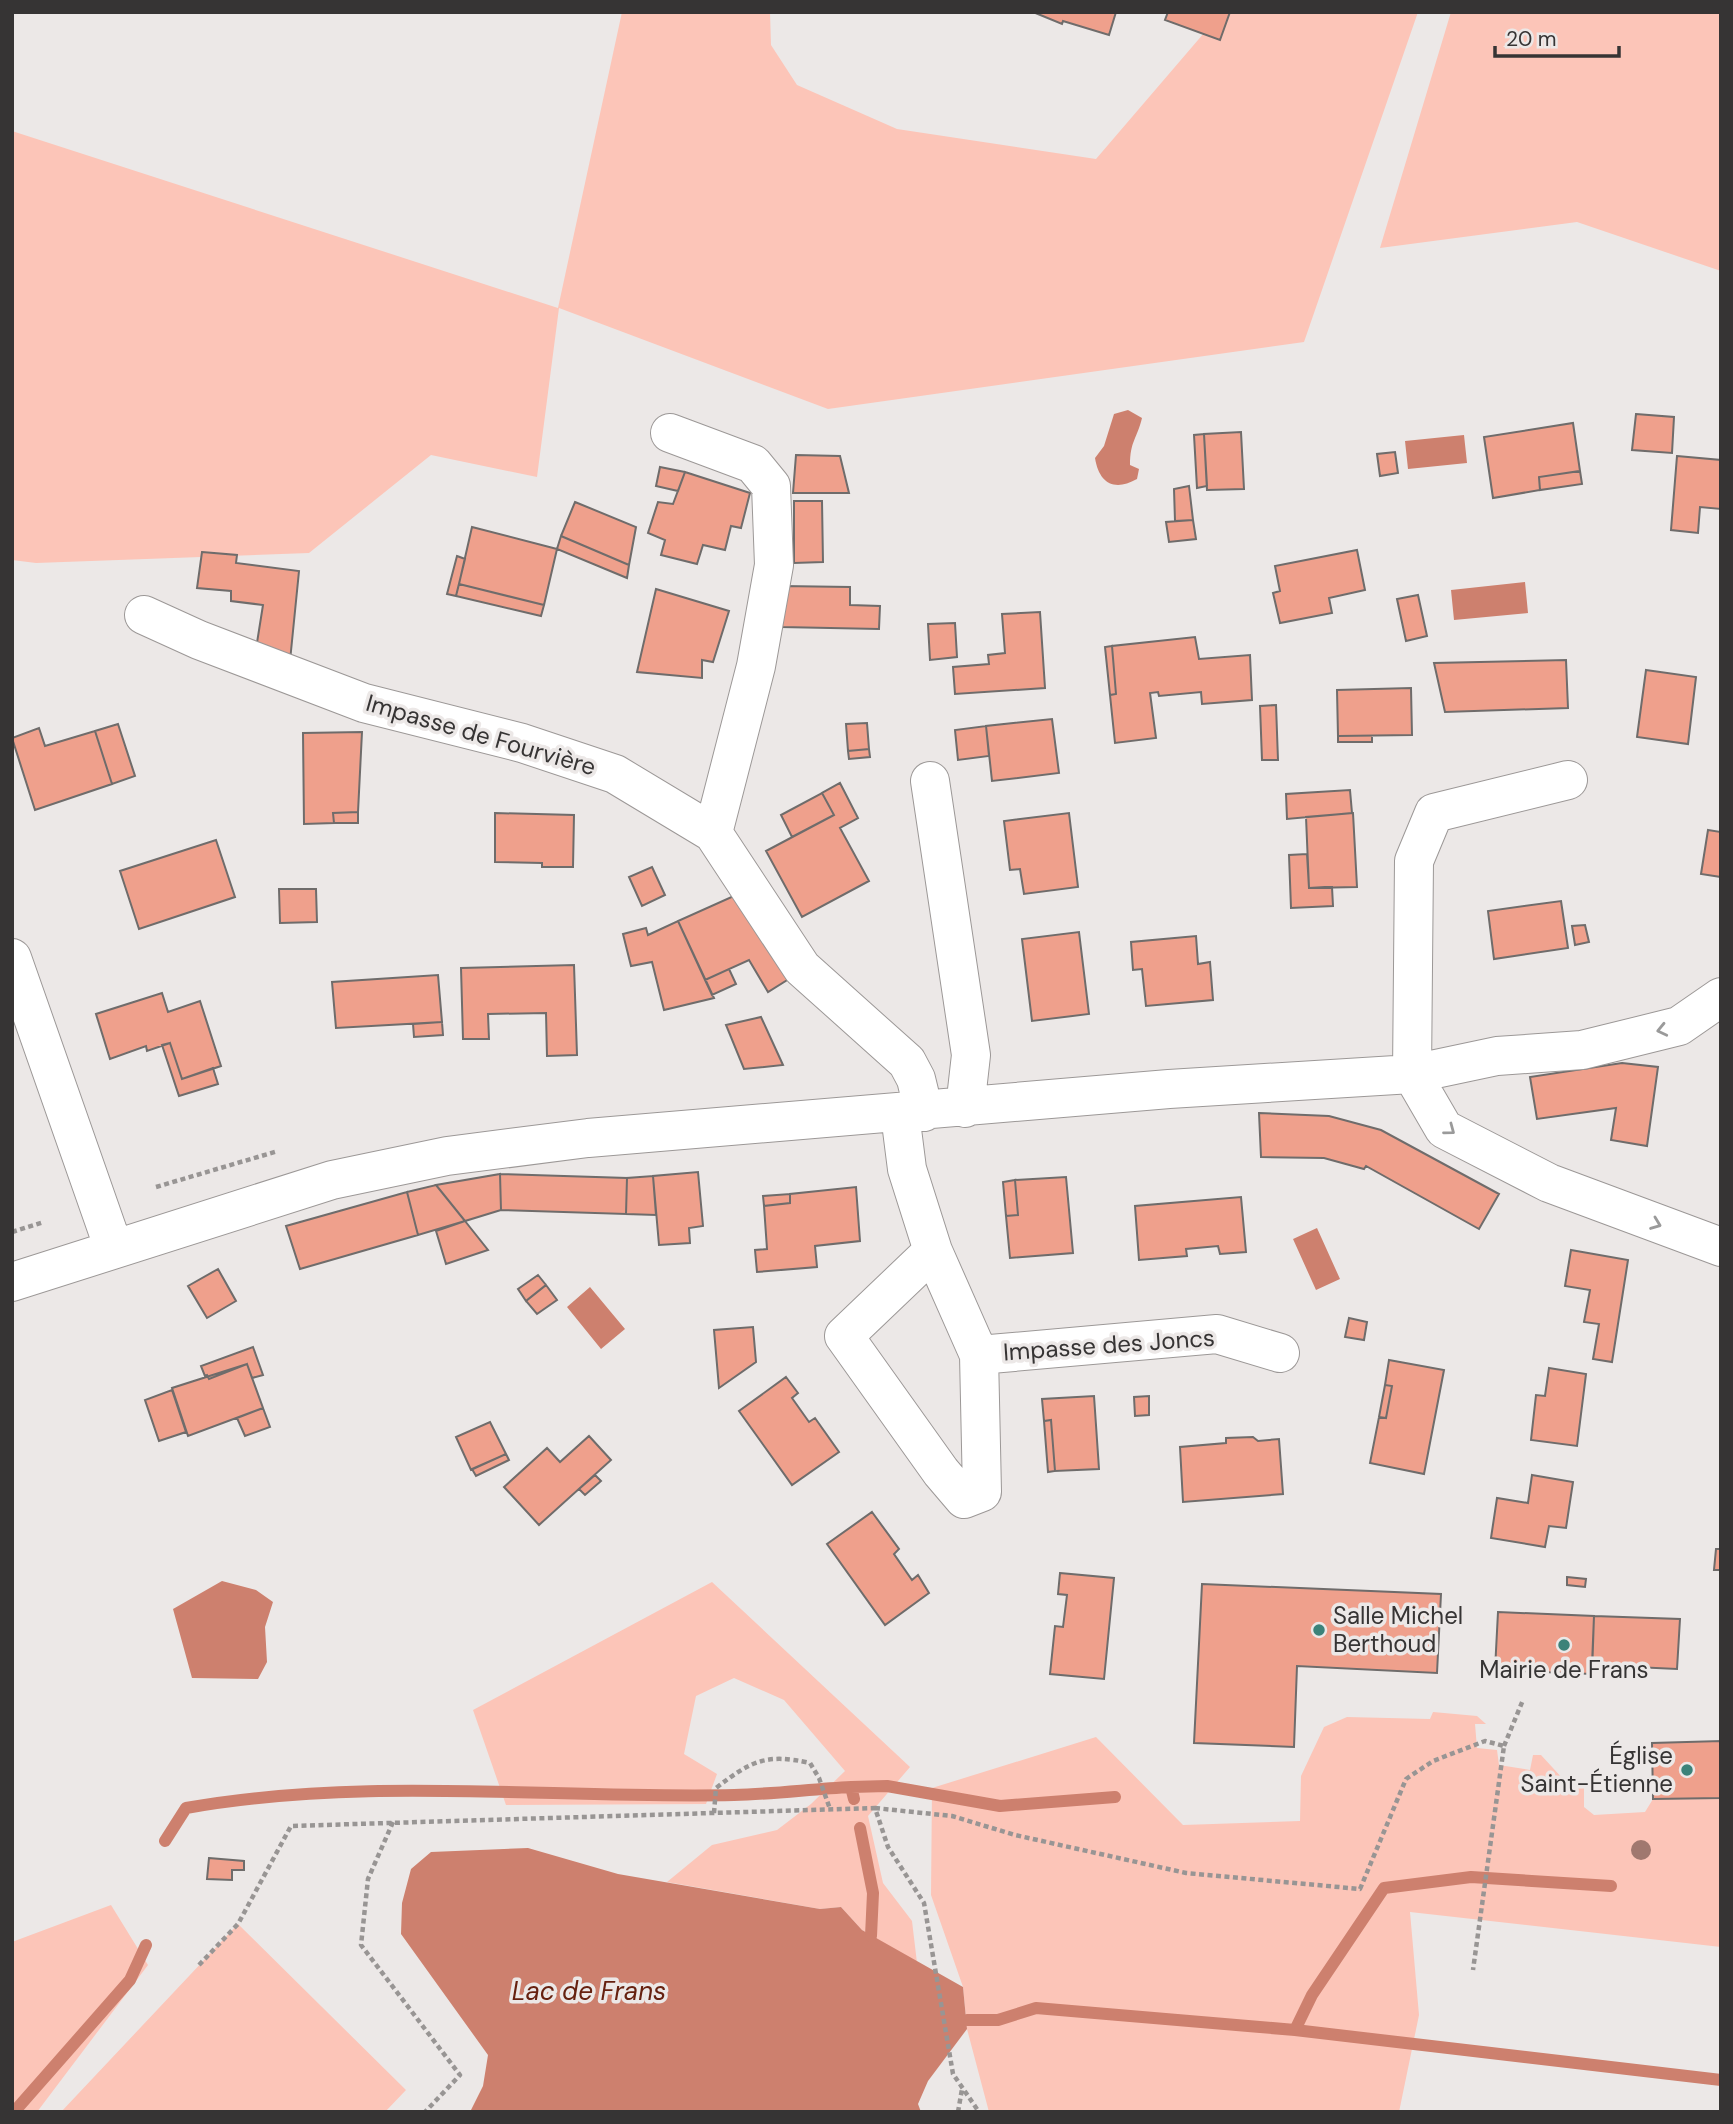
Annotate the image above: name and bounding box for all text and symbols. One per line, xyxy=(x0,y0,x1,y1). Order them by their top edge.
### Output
scale bar xyxy=(1495,14,1619,58)
text: 20 m xyxy=(1506,25,1557,53)
street label: Impasse de Fourvière xyxy=(363,687,600,782)
one-way arrow xyxy=(1656,1022,1668,1036)
one-way arrow xyxy=(1442,1122,1454,1134)
one-way arrow xyxy=(1649,1216,1661,1230)
street label: Impasse des Joncs xyxy=(1002,1322,1216,1367)
place label: Salle Michel Berthoud xyxy=(1333,1600,1463,1659)
marker: Salle Michel Berthoud xyxy=(1311,1622,1327,1638)
marker: Mairie de Frans xyxy=(1556,1637,1572,1653)
place label: Mairie de Frans xyxy=(1479,1654,1649,1685)
place label: Église Saint-Étienne xyxy=(1521,1740,1673,1799)
marker: Église Saint-Étienne xyxy=(1679,1762,1695,1778)
water label: Lac de Frans xyxy=(512,1974,666,2008)

